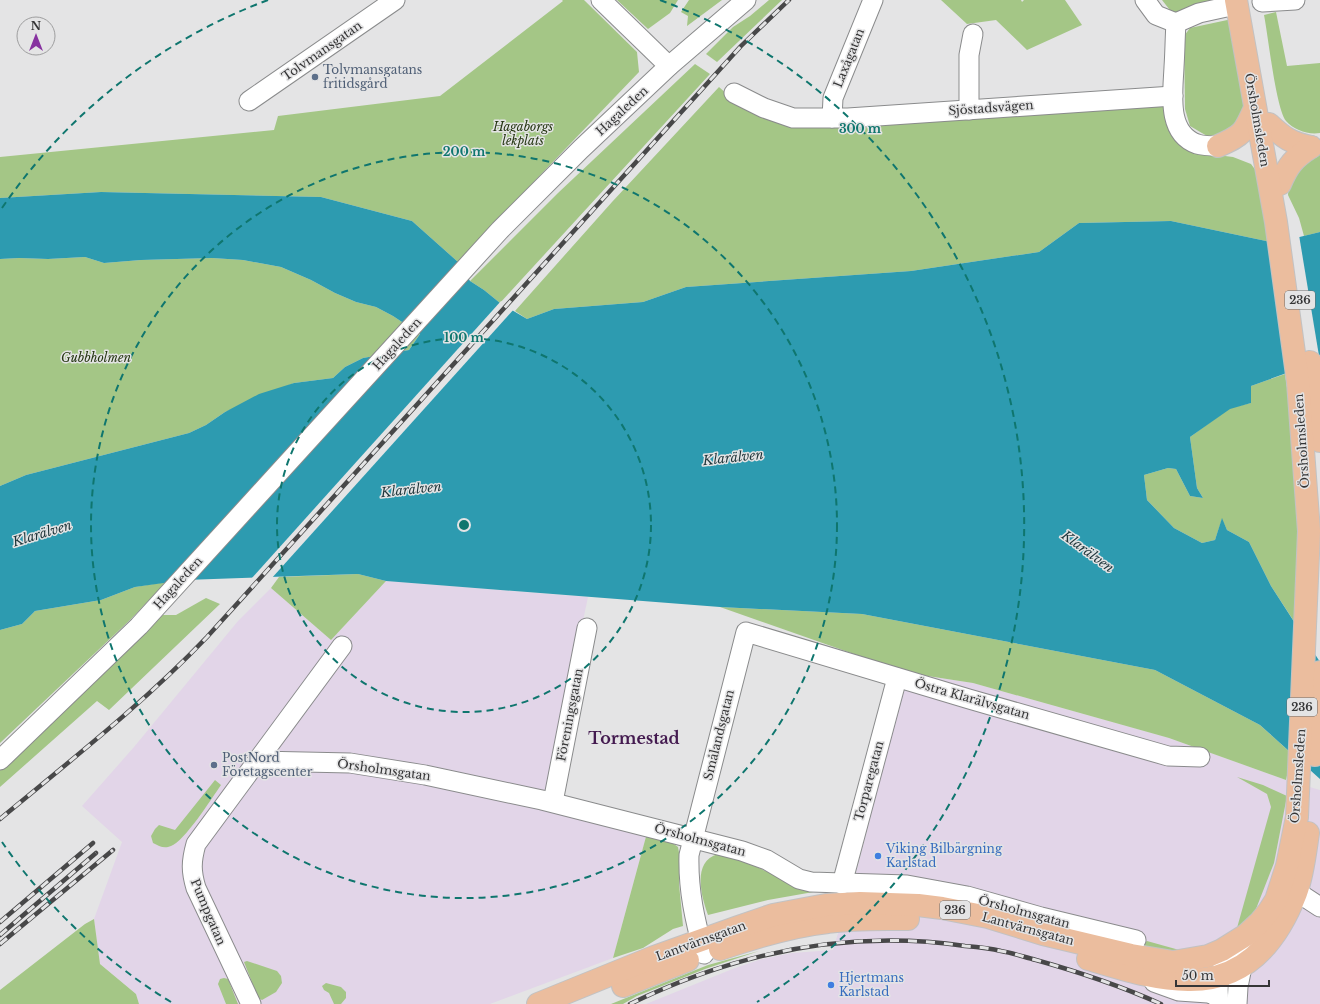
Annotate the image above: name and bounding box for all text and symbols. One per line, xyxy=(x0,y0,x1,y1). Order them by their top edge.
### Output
north arrow xyxy=(16,16,56,56)
street label: Tolvmansgatan xyxy=(279,18,364,84)
text: N xyxy=(31,19,42,33)
street label: Laxågatan xyxy=(830,26,867,90)
place label: Tolvmansgatans fritidsgård xyxy=(323,62,422,91)
marker: Tolvmansgatans fritidsgård xyxy=(310,72,320,82)
street label: Örsholmsleden xyxy=(1242,72,1274,168)
street label: Hagaleden xyxy=(593,83,651,138)
street label: Sjöstadsvägen xyxy=(948,97,1034,118)
park label: Hagaborgs lekplats xyxy=(492,119,554,148)
text: 300 m xyxy=(839,121,882,136)
text: 200 m xyxy=(443,144,486,159)
road number: 236 xyxy=(1285,291,1315,309)
street label: Hagaleden xyxy=(369,314,424,373)
text: 100 m xyxy=(444,330,485,345)
park label: Gubbholmen xyxy=(61,350,131,365)
street label: Örsholmsleden xyxy=(1290,393,1312,489)
water label: Klarälven xyxy=(701,446,764,469)
water label: Klarälven xyxy=(379,478,442,501)
water label: Klarälven xyxy=(10,516,74,551)
centre of rings xyxy=(457,518,471,532)
water label: Klarälven xyxy=(1057,526,1117,576)
street label: Hagaleden xyxy=(150,553,205,612)
street label: Föreningsgatan xyxy=(553,667,586,763)
street label: Östra Klarälvsgatan xyxy=(913,674,1032,722)
street label: Smålandsgatan xyxy=(700,688,737,782)
road number: 236 xyxy=(1287,698,1317,716)
district label: Tormestad xyxy=(588,728,680,748)
street label: Örsholmsleden xyxy=(1286,728,1308,824)
street label: Torparegatan xyxy=(851,739,886,823)
place label: PostNord Företagscenter xyxy=(222,750,313,779)
street label: Örsholmsgatan xyxy=(336,755,432,783)
marker: PostNord Företagscenter xyxy=(209,760,219,770)
street label: Örsholmsgatan xyxy=(653,819,748,859)
place label: Viking Bilbärgning Karlstad xyxy=(885,841,1003,870)
marker: Viking Bilbärgning Karlstad xyxy=(873,851,883,861)
street label: Pumpgatan xyxy=(188,876,229,947)
street label: Örsholmsgatan xyxy=(977,891,1072,931)
road number: 236 xyxy=(940,901,970,919)
street label: Lantvärnsgatan xyxy=(980,909,1076,948)
street label: Lantvärnsgatan xyxy=(654,917,748,964)
scale bar xyxy=(1176,962,1269,988)
text: 50 m xyxy=(1182,968,1214,983)
place label: Hjertmans Karlstad xyxy=(839,970,904,999)
marker: Hjertmans Karlstad xyxy=(826,980,836,990)

